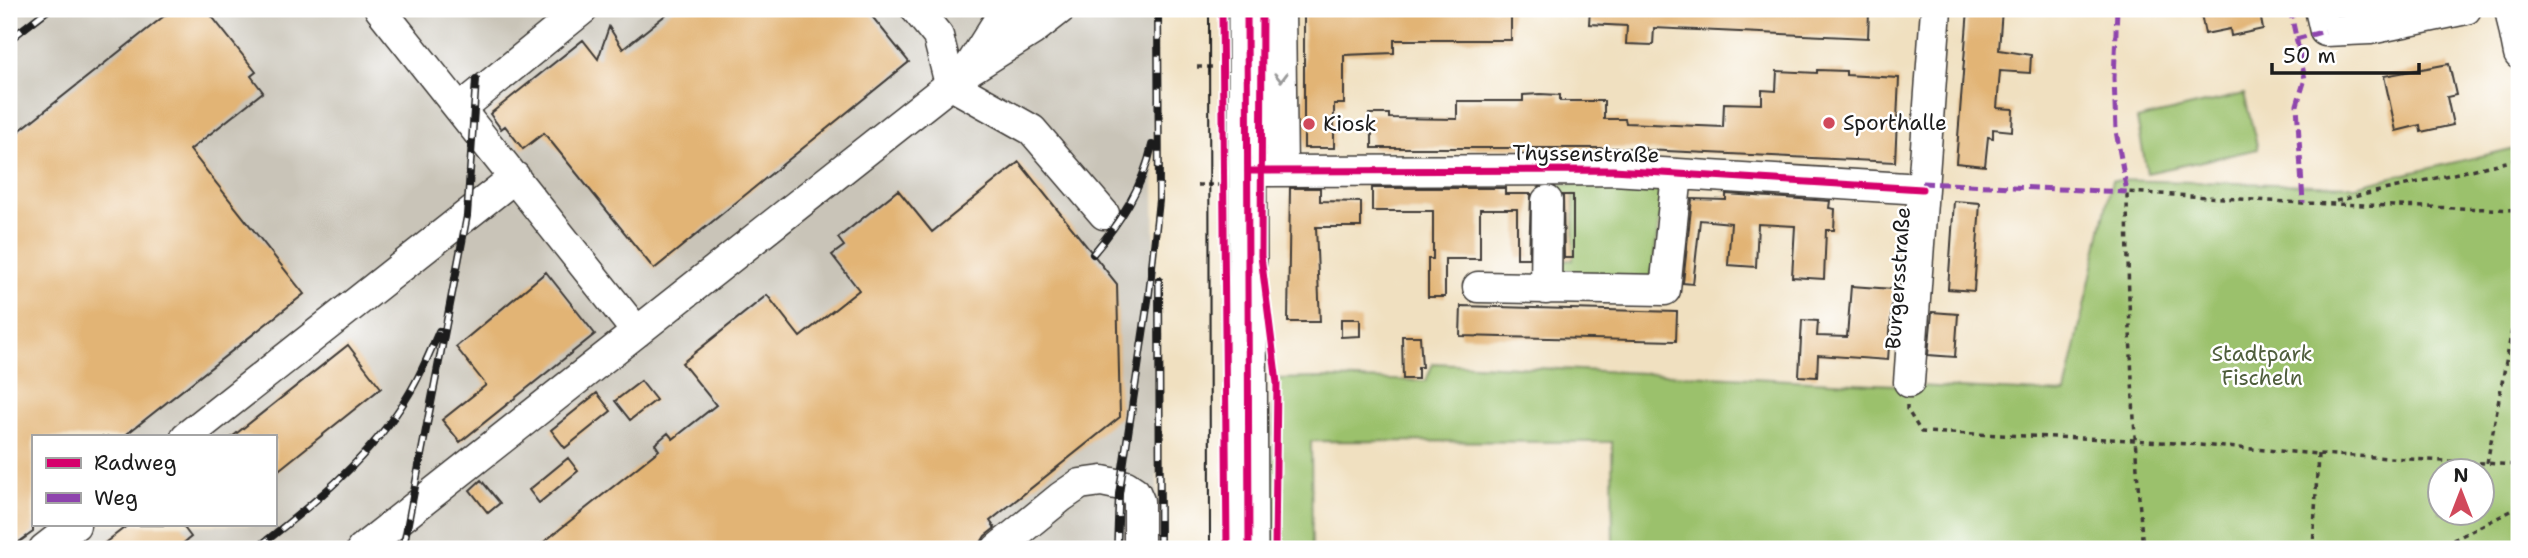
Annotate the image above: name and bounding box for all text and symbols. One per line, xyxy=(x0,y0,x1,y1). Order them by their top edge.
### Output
scale bar xyxy=(2272,32,2420,76)
text: 50 m xyxy=(2283,42,2336,70)
one-way arrow xyxy=(1273,72,1289,83)
place label: Sporthalle xyxy=(1843,109,1947,137)
place label: Kiosk xyxy=(1323,110,1377,138)
marker: Sporthalle xyxy=(1821,115,1837,131)
marker: Kiosk xyxy=(1301,116,1317,132)
street label: Thyssenstraße xyxy=(1512,139,1660,169)
street label: Burgersstraße xyxy=(1879,206,1917,350)
park label: Stadtpark Fischeln xyxy=(2211,340,2313,392)
legend xyxy=(32,435,276,526)
text: Radweg xyxy=(94,449,177,477)
north arrow xyxy=(2426,456,2496,526)
text: N xyxy=(2453,463,2469,488)
text: Weg xyxy=(94,484,138,512)

